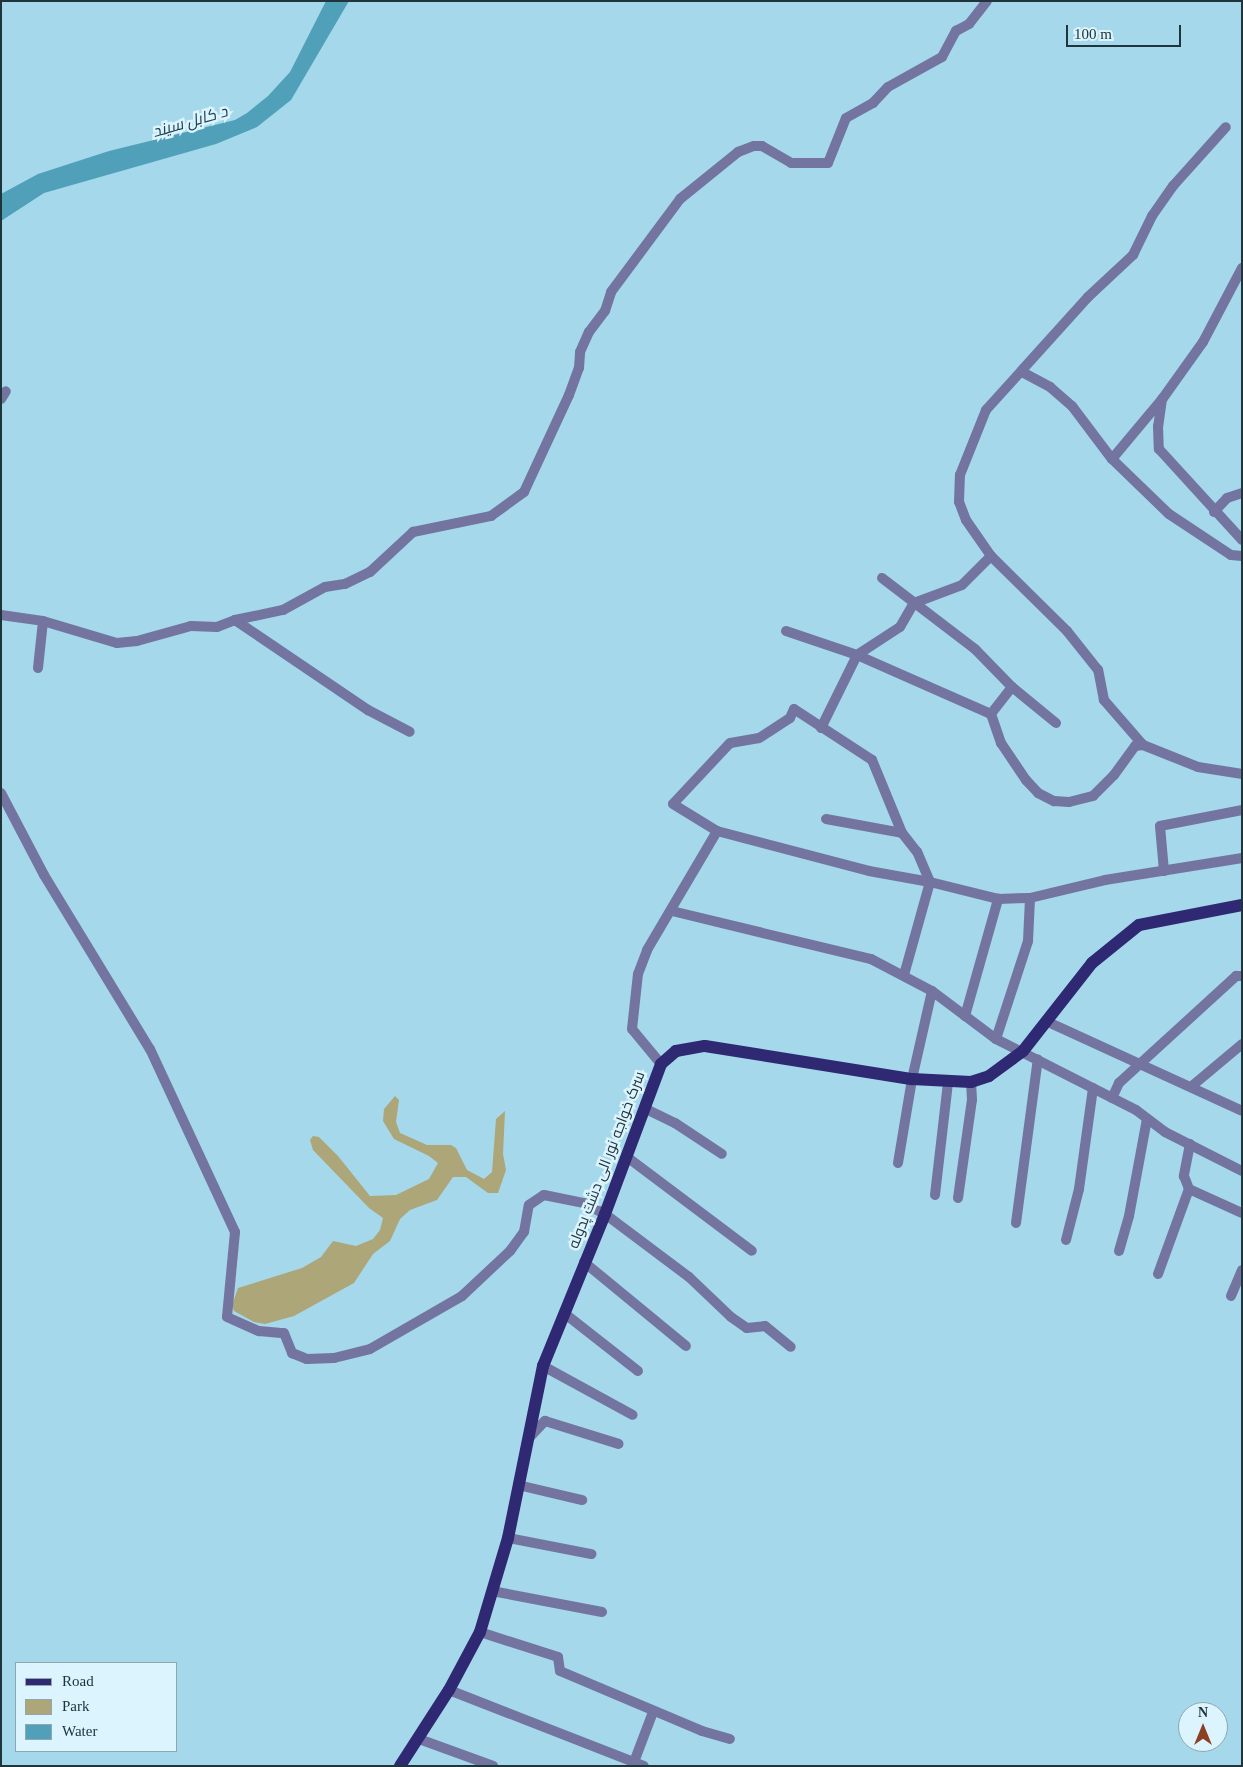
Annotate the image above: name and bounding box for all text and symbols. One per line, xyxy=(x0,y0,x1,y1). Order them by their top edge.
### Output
scale bar xyxy=(1068,15,1183,47)
text: 100 m xyxy=(1074,26,1112,42)
water label: د کابل سيند xyxy=(150,102,230,142)
street label: سرک خواجه نور الی دشت پدوله xyxy=(565,1069,649,1251)
legend xyxy=(15,1662,178,1752)
text: Road xyxy=(62,1673,94,1689)
text: Park xyxy=(62,1698,90,1714)
north arrow xyxy=(1178,1702,1228,1752)
text: N xyxy=(1198,1705,1208,1720)
text: Water xyxy=(62,1723,97,1739)

